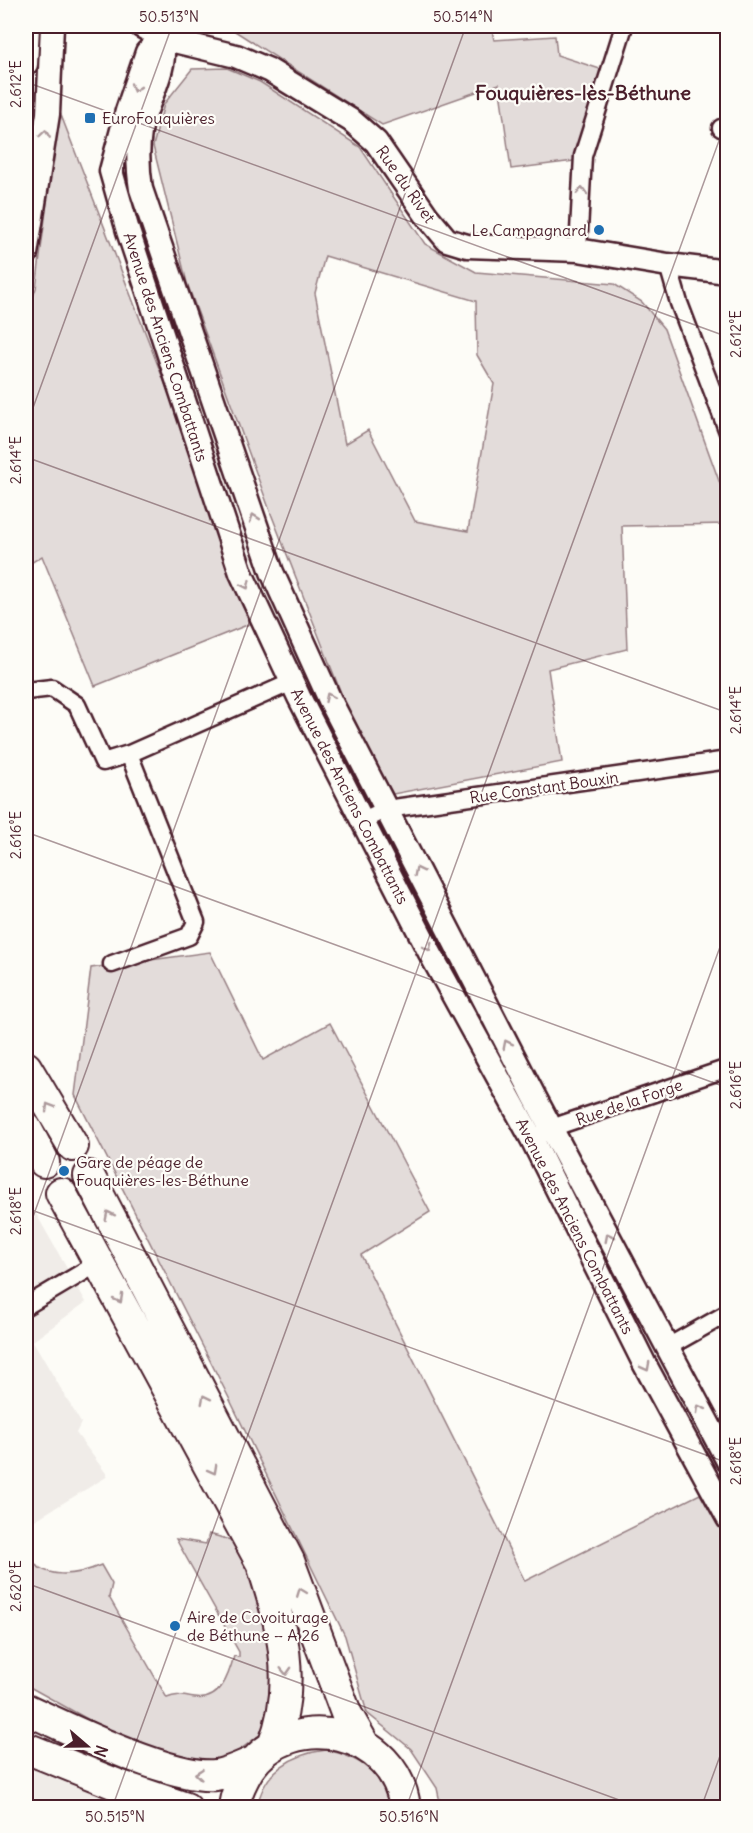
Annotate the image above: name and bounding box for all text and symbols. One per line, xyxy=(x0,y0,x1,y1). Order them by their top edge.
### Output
text: 50.513°N xyxy=(139,7,199,26)
text: 50.514°N xyxy=(433,7,493,26)
text: 2.612°E xyxy=(6,60,25,108)
district label: Fouquières-lès-Béthune xyxy=(475,80,691,105)
one-way arrow xyxy=(129,82,142,93)
place label: EuroFouquières xyxy=(102,108,215,128)
marker: EuroFouquières xyxy=(83,111,97,125)
one-way arrow xyxy=(38,130,51,139)
street label: Rue du Rivet xyxy=(372,141,440,227)
one-way arrow xyxy=(575,187,588,196)
place label: Le Campagnard xyxy=(472,220,587,240)
marker: Le Campagnard xyxy=(592,223,606,237)
street label: Avenue des Anciens Combattants xyxy=(119,230,213,464)
text: 2.612°E xyxy=(726,310,745,358)
text: 2.614°E xyxy=(6,436,25,484)
one-way arrow xyxy=(248,513,261,524)
one-way arrow xyxy=(239,579,251,590)
street label: Avenue des Anciens Combattants xyxy=(287,685,413,907)
text: 2.614°E xyxy=(726,686,745,734)
one-way arrow xyxy=(325,693,337,704)
street label: Rue Constant Bouxin xyxy=(468,767,620,807)
text: 2.616°E xyxy=(6,811,25,859)
one-way arrow xyxy=(414,866,425,877)
one-way arrow xyxy=(420,941,432,952)
one-way arrow xyxy=(503,1040,514,1051)
text: 2.616°E xyxy=(726,1061,745,1109)
street label: Rue de la Forge xyxy=(573,1074,685,1130)
one-way arrow xyxy=(45,1103,56,1113)
street label: Avenue des Anciens Combattants xyxy=(512,1115,638,1337)
place label: Gare de péage de Fouquières-les-Béthune xyxy=(76,1152,249,1190)
marker: Gare de péage de Fouquières-les-Béthune xyxy=(57,1164,71,1178)
text: 2.618°E xyxy=(6,1187,25,1235)
one-way arrow xyxy=(105,1211,117,1222)
one-way arrow xyxy=(605,1233,616,1244)
one-way arrow xyxy=(112,1293,123,1303)
one-way arrow xyxy=(639,1361,650,1371)
one-way arrow xyxy=(200,1394,212,1405)
one-way arrow xyxy=(696,1405,707,1416)
text: 2.618°E xyxy=(726,1437,745,1485)
one-way arrow xyxy=(206,1464,217,1474)
text: 2.620°E xyxy=(6,1560,25,1612)
one-way arrow xyxy=(295,1587,308,1598)
place label: Aire de Covoiturage de Béthune − A 26 xyxy=(187,1607,329,1645)
marker: Aire de Covoiturage de Béthune − A 26 xyxy=(168,1619,182,1633)
one-way arrow xyxy=(280,1666,292,1675)
north arrow xyxy=(57,1716,117,1776)
text: N xyxy=(90,1743,112,1760)
one-way arrow xyxy=(195,1768,204,1780)
text: 50.515°N xyxy=(85,1807,145,1826)
text: 50.516°N xyxy=(379,1807,439,1826)

